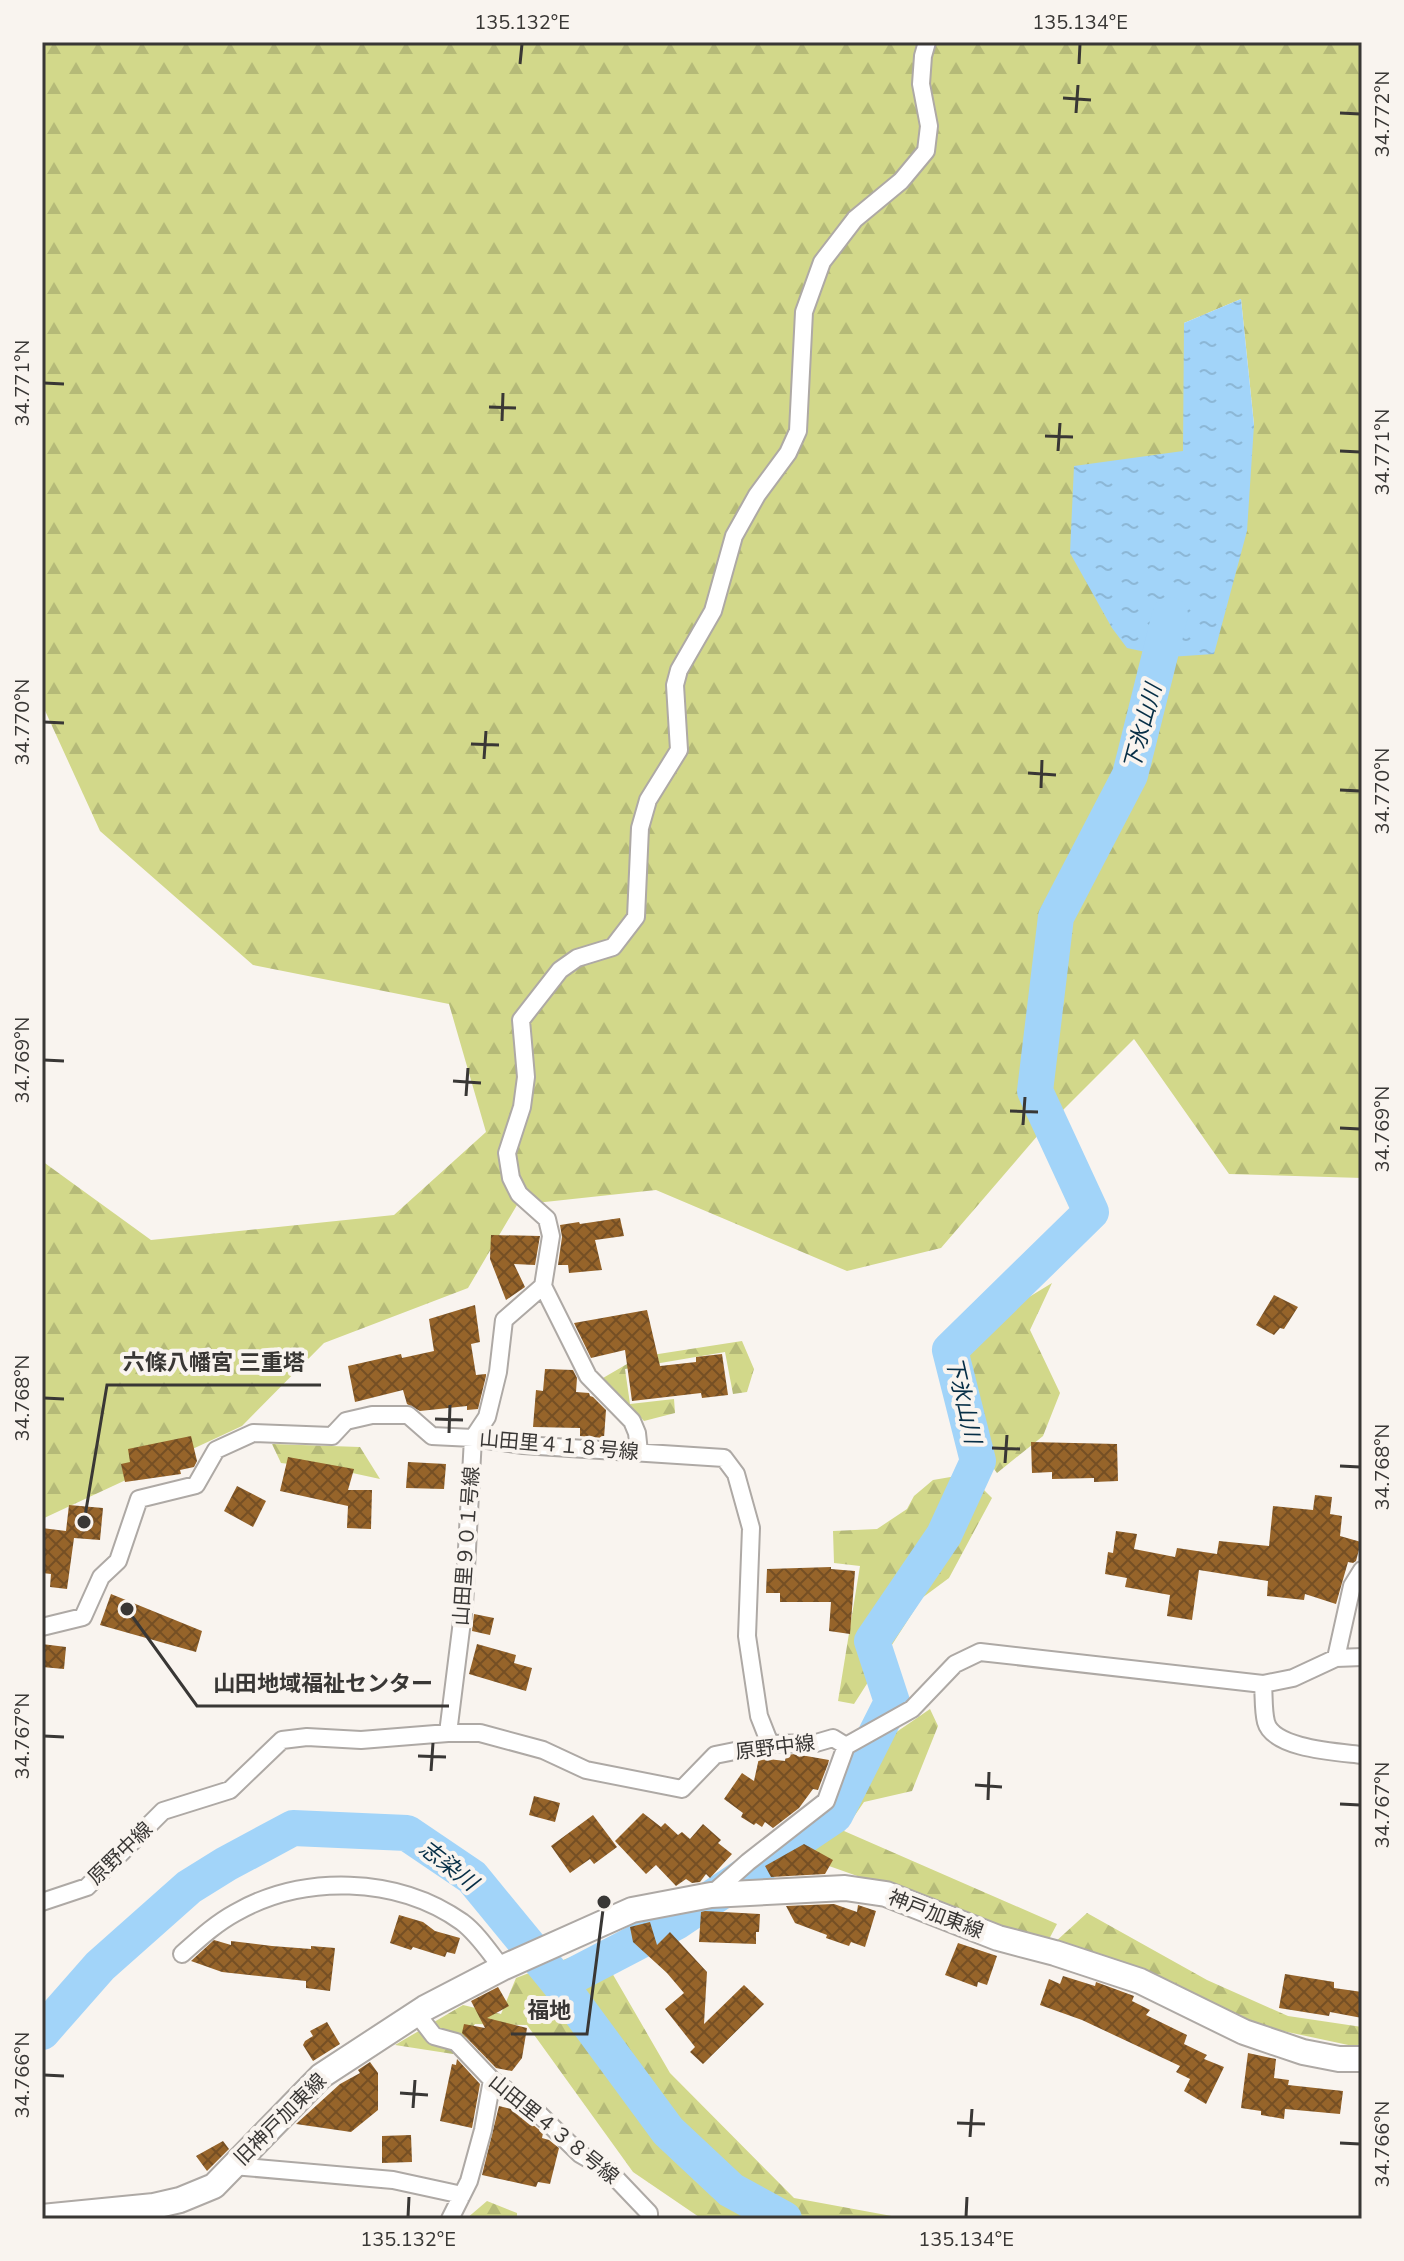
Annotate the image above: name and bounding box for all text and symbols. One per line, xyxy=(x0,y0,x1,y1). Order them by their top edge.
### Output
text: 135.132°E xyxy=(474,9,570,36)
text: 135.134°E xyxy=(1032,9,1128,36)
text: 34.772°N xyxy=(1369,71,1396,157)
text: 34.771°N xyxy=(9,340,36,426)
text: 34.771°N xyxy=(1369,409,1396,495)
text: 34.770°N xyxy=(9,679,36,765)
water label: 下氷山川 xyxy=(1117,679,1169,774)
text: 34.770°N xyxy=(1369,748,1396,834)
text: 34.769°N xyxy=(9,1017,36,1103)
text: 34.769°N xyxy=(1369,1086,1396,1172)
callout: 六條八幡宮 三重塔 xyxy=(107,1339,321,1385)
text: 六條八幡宮 三重塔 xyxy=(123,1348,305,1378)
water label: 下氷山川 xyxy=(939,1354,988,1448)
text: 34.768°N xyxy=(9,1355,36,1441)
text: 34.768°N xyxy=(1369,1424,1396,1510)
street label: 山田里４１８号線 xyxy=(478,1425,640,1466)
street label: 山田里９０１号線 xyxy=(447,1465,486,1627)
callout: 山田地域福祉センター xyxy=(197,1660,449,1706)
text: 山田地域福祉センター xyxy=(213,1669,433,1699)
text: 34.767°N xyxy=(9,1693,36,1779)
street label: 原野中線 xyxy=(734,1729,816,1766)
text: 34.767°N xyxy=(1369,1762,1396,1848)
street label: 原野中線 xyxy=(82,1816,158,1891)
water label: 志染川 xyxy=(413,1834,485,1899)
street label: 神戸加東線 xyxy=(884,1884,987,1945)
callout: 福地 xyxy=(511,1988,587,2034)
text: 福地 xyxy=(527,1996,571,2026)
text: 34.766°N xyxy=(9,2032,36,2118)
street label: 旧神戸加東線 xyxy=(228,2067,332,2171)
street label: 山田里４３８号線 xyxy=(483,2069,624,2190)
text: 34.766°N xyxy=(1369,2101,1396,2187)
text: 135.132°E xyxy=(360,2226,456,2253)
text: 135.134°E xyxy=(918,2226,1014,2253)

